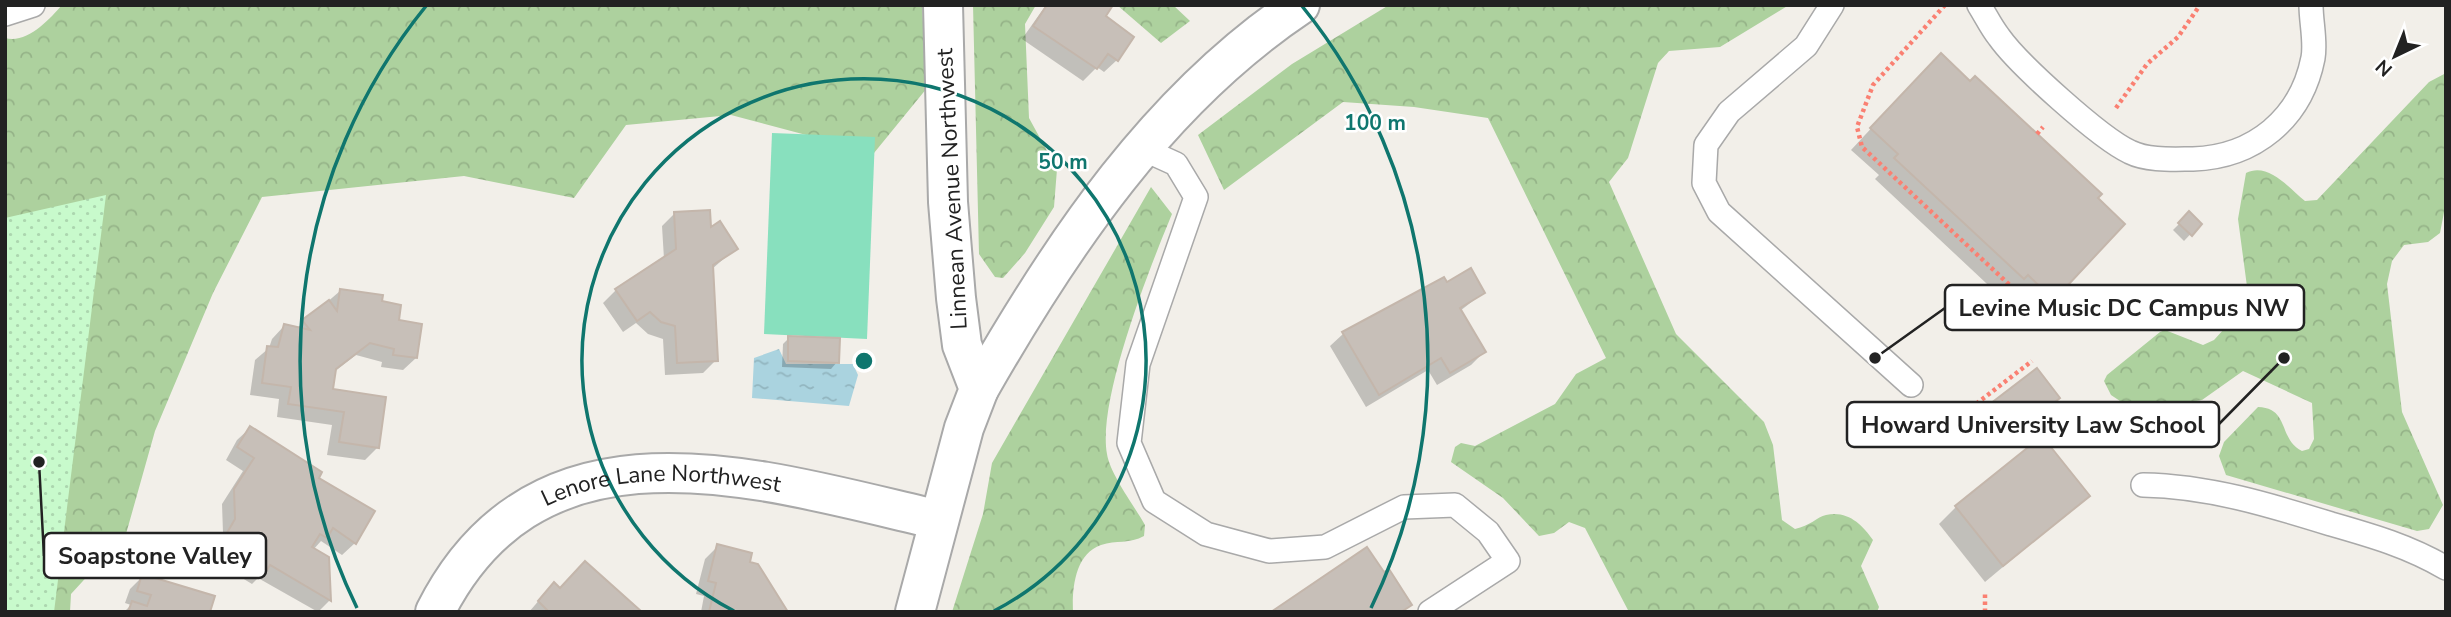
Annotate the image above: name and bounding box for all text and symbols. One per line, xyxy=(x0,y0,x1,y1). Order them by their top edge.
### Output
north arrow xyxy=(2360,21,2430,91)
street label: Linnean Avenue Northwest xyxy=(929,47,975,330)
text: N xyxy=(2370,53,2398,82)
text: 100 m xyxy=(1344,109,1406,137)
text: 50 m xyxy=(1038,148,1088,176)
callout: Levine Music DC Campus NW xyxy=(1945,285,2304,330)
text: Levine Music DC Campus NW xyxy=(1958,292,2290,324)
centre of rings xyxy=(852,349,876,373)
callout: Howard University Law School xyxy=(1847,402,2219,447)
text: Howard University Law School xyxy=(1861,409,2205,441)
street label: Lenore Lane Northwest xyxy=(536,457,784,513)
callout: Soapstone Valley xyxy=(44,533,266,578)
text: Soapstone Valley xyxy=(58,540,252,572)

